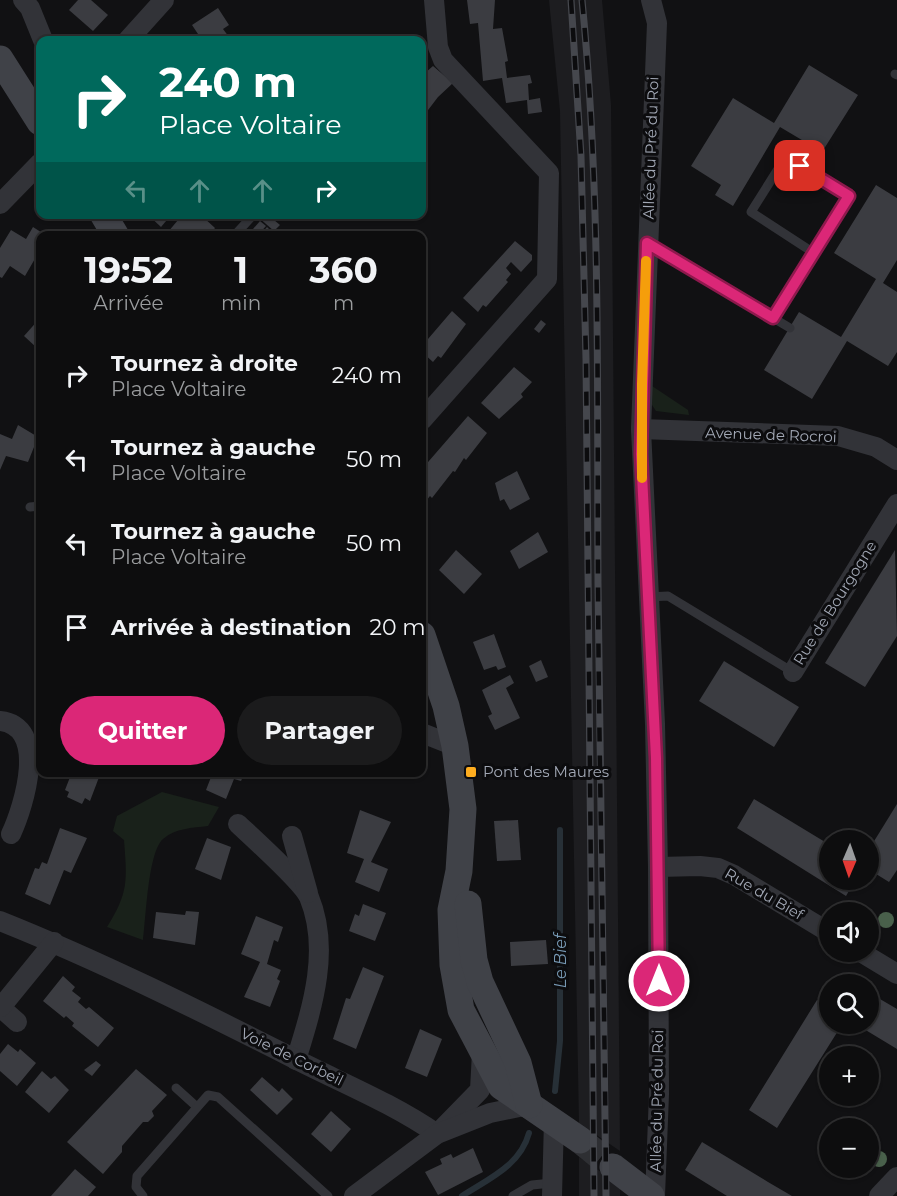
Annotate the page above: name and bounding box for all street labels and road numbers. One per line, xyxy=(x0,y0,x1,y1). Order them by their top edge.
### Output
street label: Allée du Pré du Roi xyxy=(639,76,662,220)
street label: Avenue de Rocroi xyxy=(705,423,837,446)
street label: Rue de Bourgogne xyxy=(789,537,880,668)
street label: Rue du Bief xyxy=(722,863,808,924)
street label: Voie de Corbeil xyxy=(238,1023,347,1090)
street label: Allée du Pré du Roi xyxy=(646,1029,667,1173)

